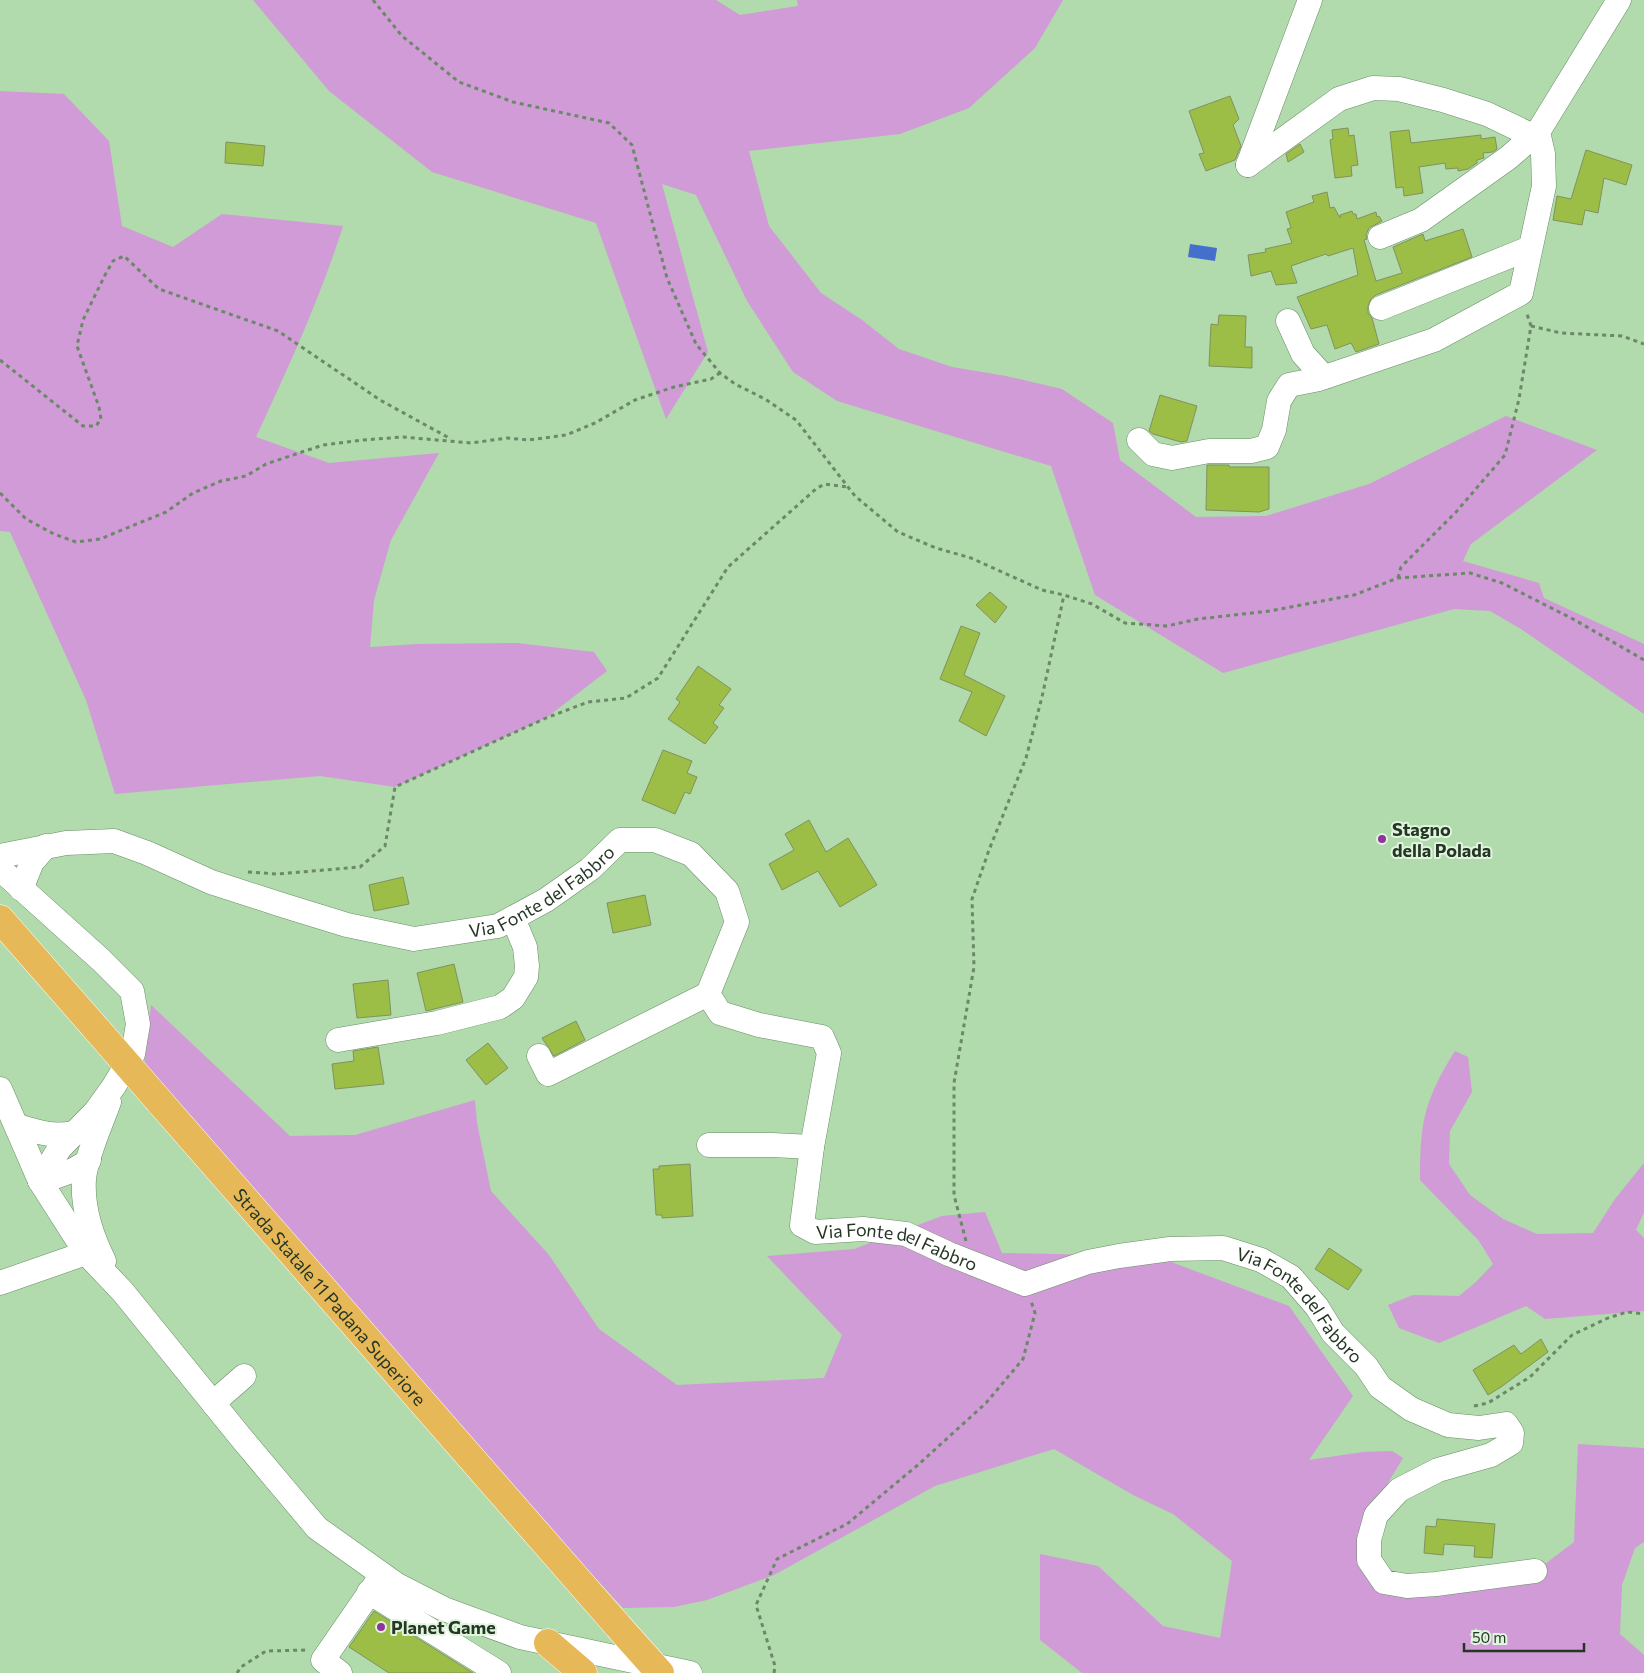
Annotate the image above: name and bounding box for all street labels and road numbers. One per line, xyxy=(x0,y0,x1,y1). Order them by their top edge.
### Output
street label: Via Fonte del Fabbro xyxy=(467,841,619,941)
street label: Strada Statale 11 Padana Superiore xyxy=(229,1184,431,1410)
street label: Via Fonte del Fabbro xyxy=(815,1218,981,1275)
street label: Via Fonte del Fabbro xyxy=(1234,1242,1367,1367)

